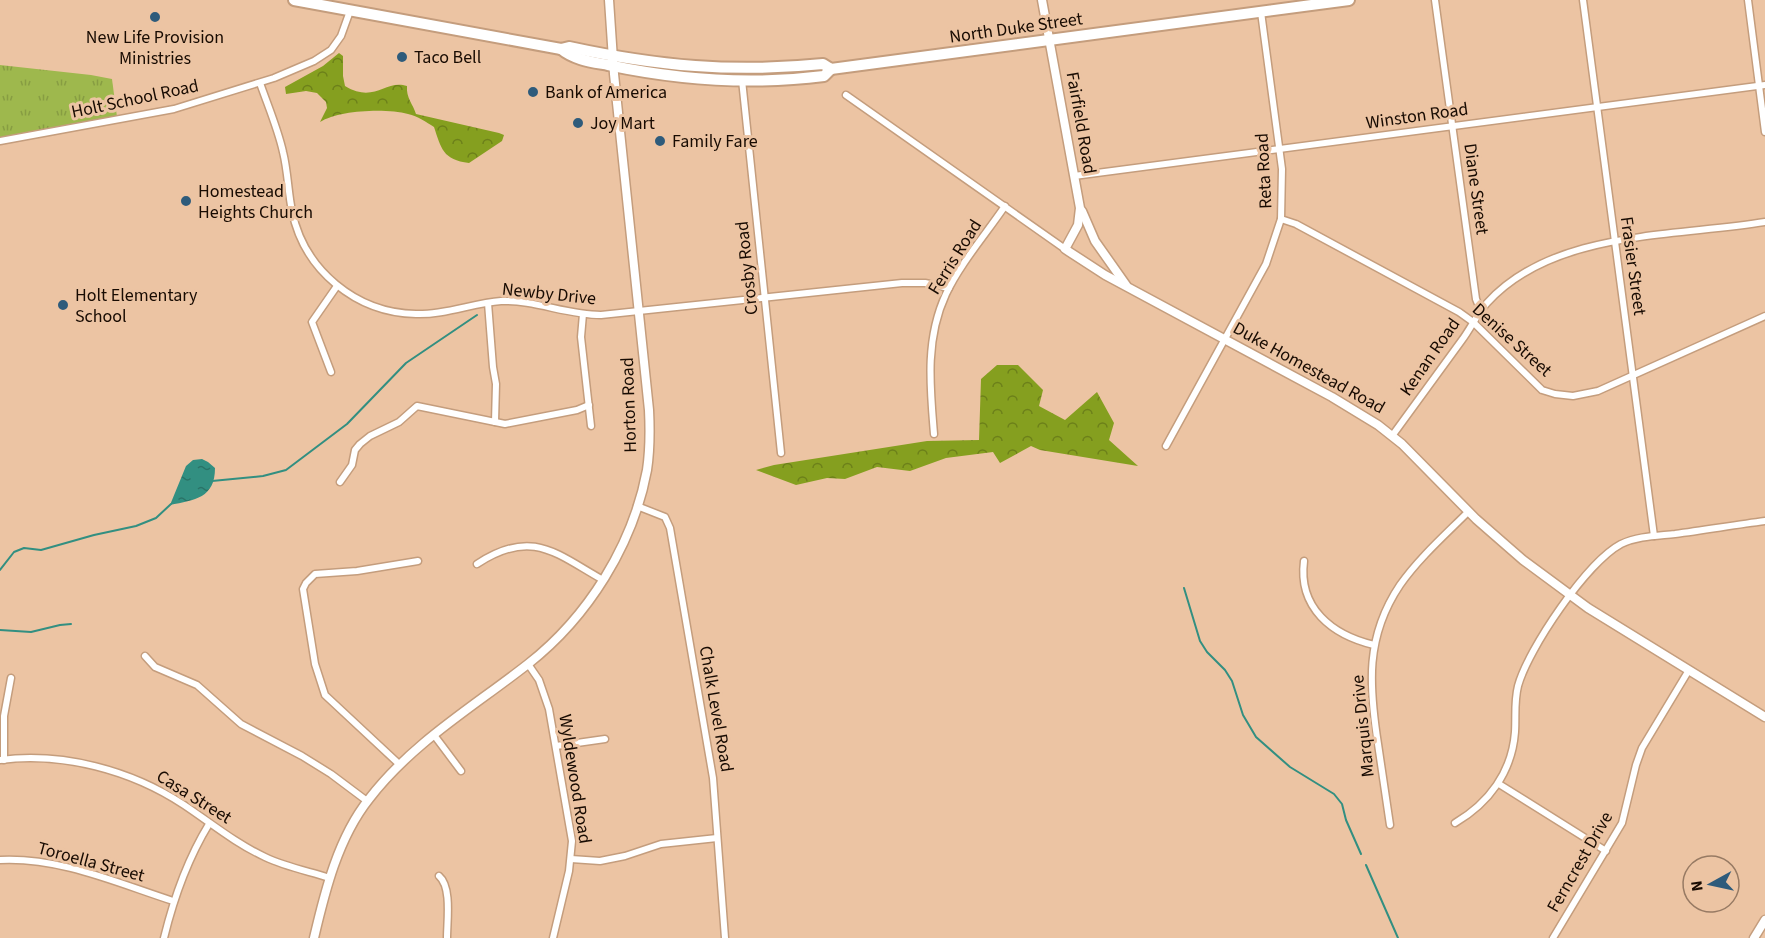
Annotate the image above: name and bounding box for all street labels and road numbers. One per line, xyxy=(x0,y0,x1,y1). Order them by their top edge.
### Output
street label: North Duke Street xyxy=(948,6,1084,50)
street label: Fairfield Road xyxy=(1060,70,1102,176)
street label: Holt School Road xyxy=(69,73,201,125)
street label: Winston Road xyxy=(1364,96,1470,136)
street label: Reta Road xyxy=(1250,132,1278,210)
street label: Diane Street xyxy=(1457,142,1495,236)
street label: Ferris Road xyxy=(922,215,988,299)
street label: Frasier Street xyxy=(1614,215,1652,317)
street label: Crosby Road xyxy=(730,220,764,316)
street label: Newby Drive xyxy=(501,277,597,311)
street label: Denise Street xyxy=(1467,297,1557,383)
street label: Kenan Road xyxy=(1394,313,1466,401)
street label: Duke Homestead Road xyxy=(1228,316,1390,420)
street label: Horton Road xyxy=(615,357,643,453)
street label: Chalk Level Road xyxy=(693,644,739,774)
street label: Marquis Drive xyxy=(1345,674,1381,778)
street label: Wyldewood Road xyxy=(552,712,598,846)
street label: Casa Street xyxy=(151,764,237,830)
street label: Ferncrest Drive xyxy=(1541,807,1619,917)
street label: Toroella Street xyxy=(35,836,147,888)

